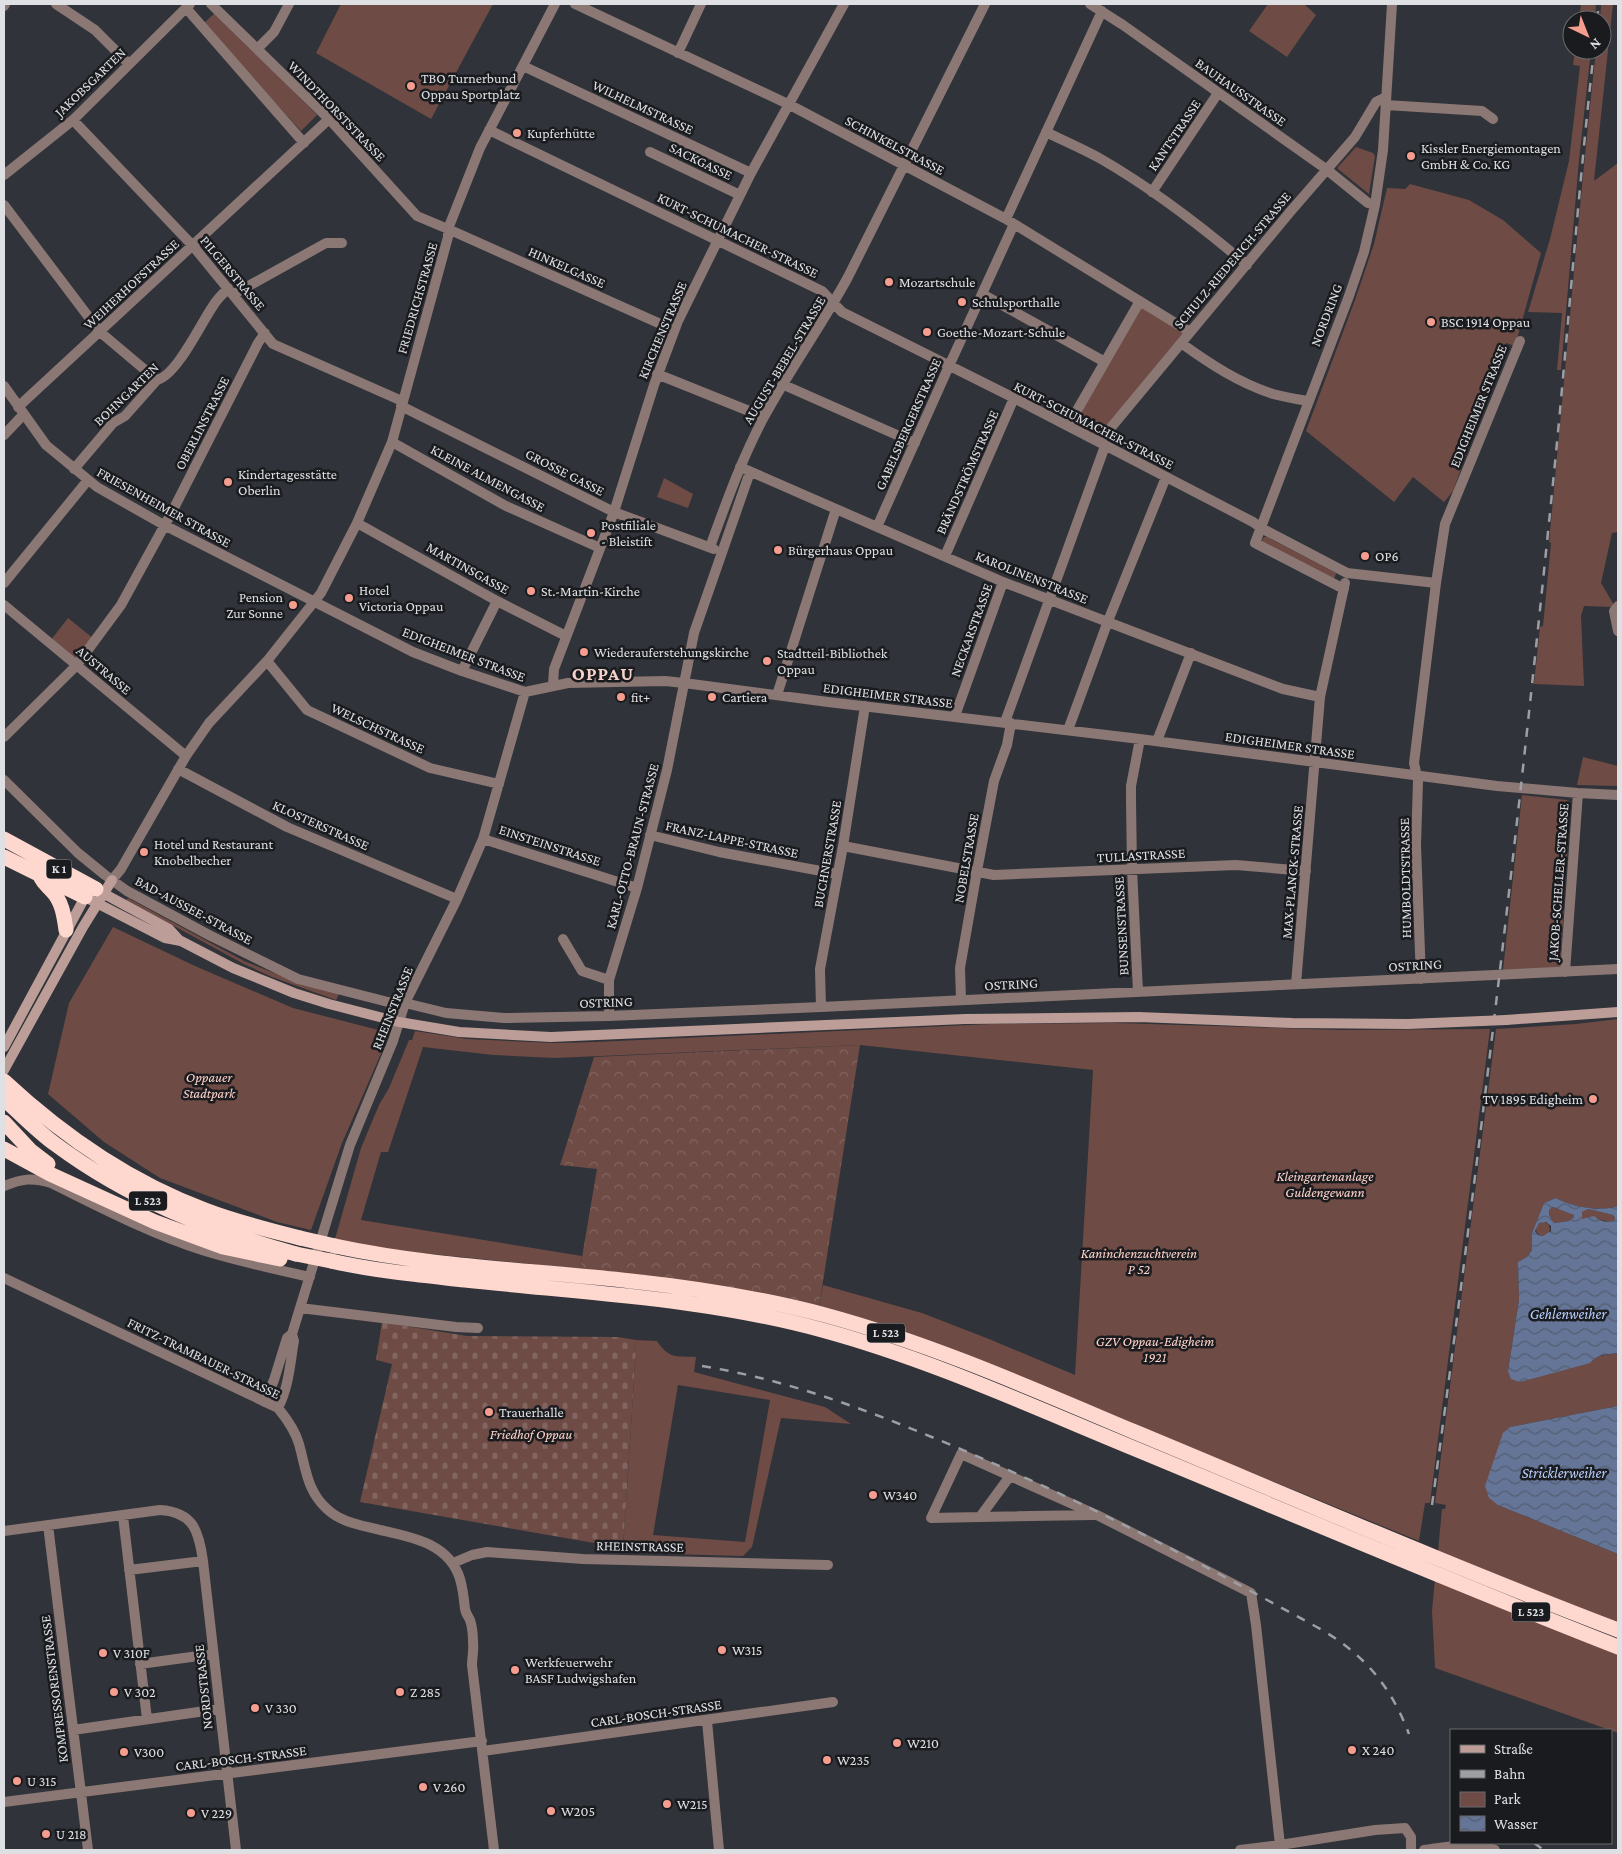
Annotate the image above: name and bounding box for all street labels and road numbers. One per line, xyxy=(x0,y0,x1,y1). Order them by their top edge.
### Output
street label: JAKOBSGARTEN xyxy=(50,44,129,121)
street label: BAUHAUSSTRASSE xyxy=(1193,55,1290,130)
street label: WINDTHORSTSTRASSE xyxy=(285,57,389,165)
street label: WILHELMSTRASSE xyxy=(590,77,696,138)
street label: KANTSTRASSE xyxy=(1144,96,1204,174)
street label: SCHINKELSTRASSE xyxy=(843,112,948,178)
street label: SACKGASSE xyxy=(667,139,735,183)
street label: SCHULZ-RIEDERICH-STRASSE xyxy=(1170,188,1294,332)
street label: KURT-SCHUMACHER-STRASSE xyxy=(655,189,821,281)
street label: PILGERSTRASSE xyxy=(197,232,269,314)
street label: WEIHERHOFSTRASSE xyxy=(80,235,182,332)
street label: FRIEDRICHSTRASSE xyxy=(393,240,441,356)
street label: HINKELGASSE xyxy=(526,243,608,291)
street label: KIRCHENSTRASSE xyxy=(634,279,690,381)
street label: NORDRING xyxy=(1307,281,1345,349)
street label: AUGUST-BEBEL-STRASSE xyxy=(739,293,829,427)
street label: EDIGHEIMER STRASSE xyxy=(1446,342,1510,470)
street label: GABELSBERGERSTRASSE xyxy=(872,355,944,492)
street label: BOHNGARTEN xyxy=(90,359,162,429)
street label: OBERLINSTRASSE xyxy=(172,373,233,472)
street label: KURT-SCHUMACHER-STRASSE xyxy=(1011,378,1177,473)
street label: BRÄNDSTRÖMSTRASSE xyxy=(932,407,1002,537)
street label: KLEINE ALMENGASSE xyxy=(428,441,548,515)
street label: GROSSE GASSE xyxy=(523,445,608,499)
street label: FRIESENHEIMER STRASSE xyxy=(94,464,234,551)
street label: MARTINSGASSE xyxy=(424,539,512,598)
street label: KAROLINENSTRASSE xyxy=(973,547,1091,607)
street label: NECKARSTRASSE xyxy=(947,581,995,679)
street label: EDIGHEIMER STRASSE xyxy=(400,623,528,685)
street label: AUSTRASSE xyxy=(73,642,135,698)
street label: EDIGHEIMER STRASSE xyxy=(822,679,954,711)
street label: WELSCHSTRASSE xyxy=(329,699,428,757)
street label: EDIGHEIMER STRASSE xyxy=(1224,728,1356,762)
street label: KARL-OTTO-BRAUN-STRASSE xyxy=(602,761,662,931)
street label: KLOSTERSTRASSE xyxy=(270,797,372,854)
street label: BUCHNERSTRASSE xyxy=(810,799,844,909)
street label: JAKOB-SCHELLER-STRASSE xyxy=(1544,802,1572,963)
street label: MAX-PLANCK-STRASSE xyxy=(1278,804,1306,940)
street label: NOBELSTRASSE xyxy=(950,812,982,904)
street label: FRANZ-LAPPE-STRASSE xyxy=(664,817,800,861)
street label: HUMBOLDTSTRASSE xyxy=(1396,817,1414,939)
street label: EINSTEINSTRASSE xyxy=(497,821,603,869)
street label: TULLASTRASSE xyxy=(1096,845,1186,865)
road number: K 1 xyxy=(46,860,72,879)
street label: BAD-AUSSEE-STRASSE xyxy=(133,872,256,948)
street label: BUNSENSTRASSE xyxy=(1110,876,1132,976)
street label: OSTRING xyxy=(1388,956,1442,974)
street label: RHEINSTRASSE xyxy=(368,964,416,1052)
street label: OSTRING xyxy=(984,975,1038,993)
street label: OSTRING xyxy=(579,993,633,1011)
road number: L 523 xyxy=(129,1192,167,1210)
street label: FRITZ-TRAMBAUER-STRASSE xyxy=(125,1314,283,1402)
road number: L 523 xyxy=(867,1324,905,1342)
street label: RHEINSTRASSE xyxy=(596,1537,685,1555)
road number: L 523 xyxy=(1512,1602,1550,1621)
street label: KOMPRESSORENSTRASSE xyxy=(37,1614,71,1764)
street label: NORDSTRASSE xyxy=(191,1643,215,1730)
street label: CARL-BOSCH-STRASSE xyxy=(589,1696,723,1730)
street label: CARL-BOSCH-STRASSE xyxy=(174,1742,308,1774)

